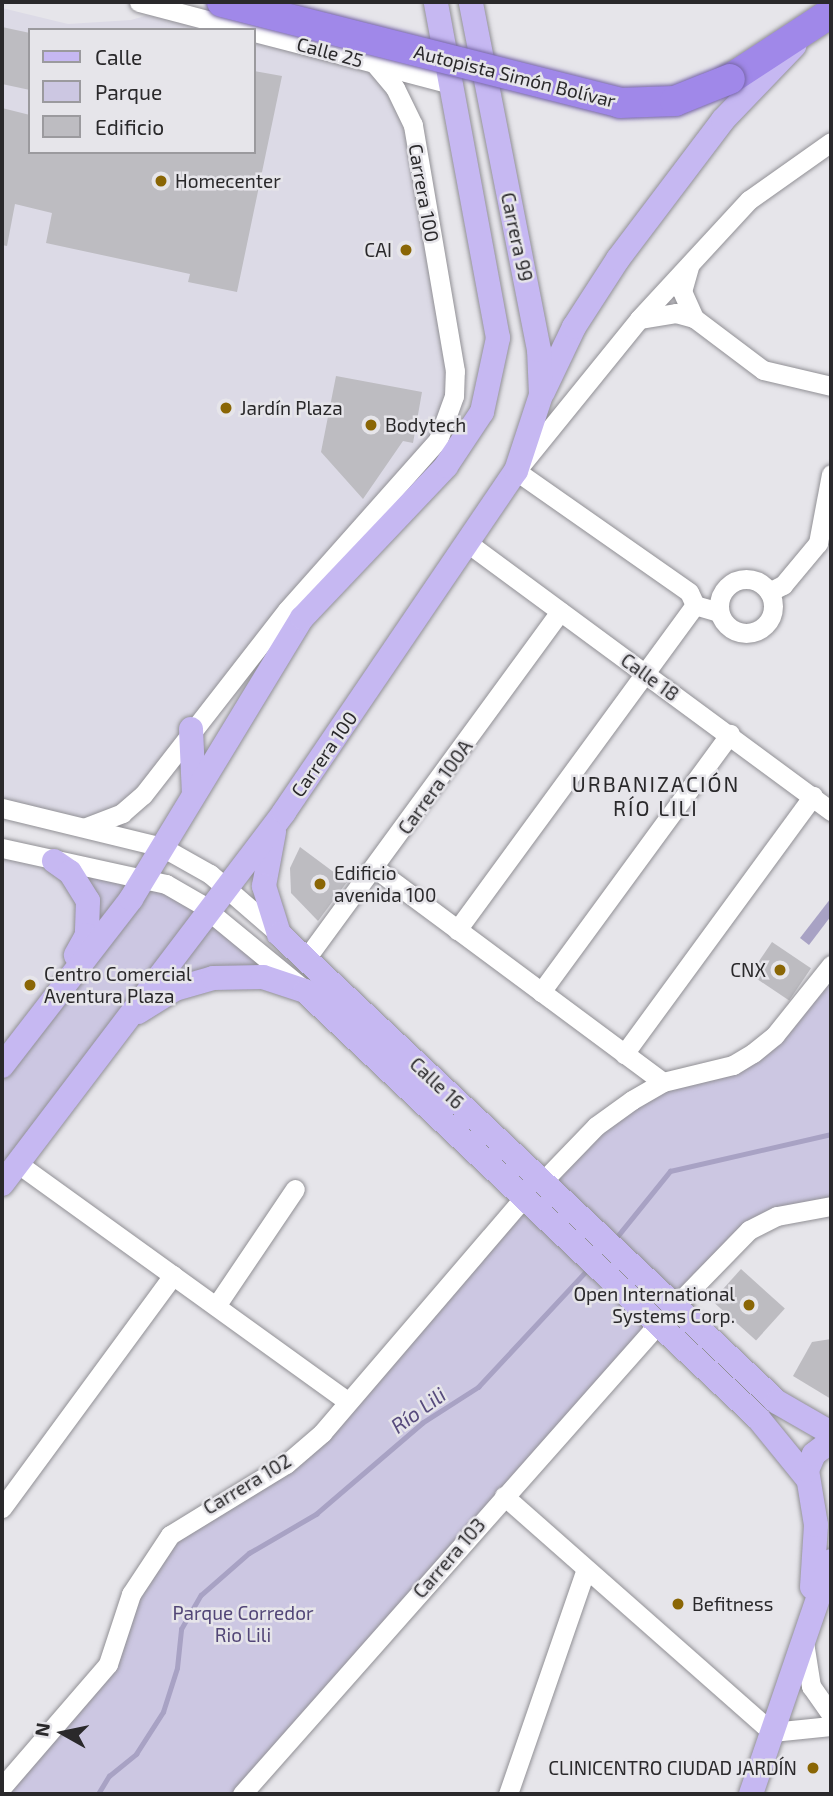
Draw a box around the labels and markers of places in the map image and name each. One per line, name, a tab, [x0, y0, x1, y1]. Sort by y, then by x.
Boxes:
place label: Homecenter	[175, 170, 281, 192]
marker: Homecenter	[153, 173, 169, 189]
place label: CAI	[364, 239, 392, 261]
marker: CAI	[398, 242, 414, 258]
place label: Jardín Plaza	[240, 397, 343, 419]
marker: Jardín Plaza	[218, 400, 234, 416]
place label: Bodytech	[385, 414, 466, 436]
marker: Bodytech	[363, 417, 379, 433]
place label: Edificio avenida 100	[334, 862, 436, 906]
marker: Edificio avenida 100	[312, 876, 328, 892]
place label: CNX	[730, 959, 766, 981]
marker: CNX	[772, 962, 788, 978]
place label: Centro Comercial Aventura Plaza	[44, 963, 192, 1007]
marker: Centro Comercial Aventura Plaza	[22, 977, 38, 993]
place label: Open International Systems Corp.	[573, 1283, 735, 1327]
marker: Open International Systems Corp.	[741, 1297, 757, 1313]
place label: Befitness	[692, 1593, 773, 1615]
marker: Befitness	[670, 1596, 686, 1612]
place label: CLINICENTRO CIUDAD JARDÍN	[548, 1757, 797, 1779]
marker: CLINICENTRO CIUDAD JARDÍN	[803, 1758, 823, 1778]

